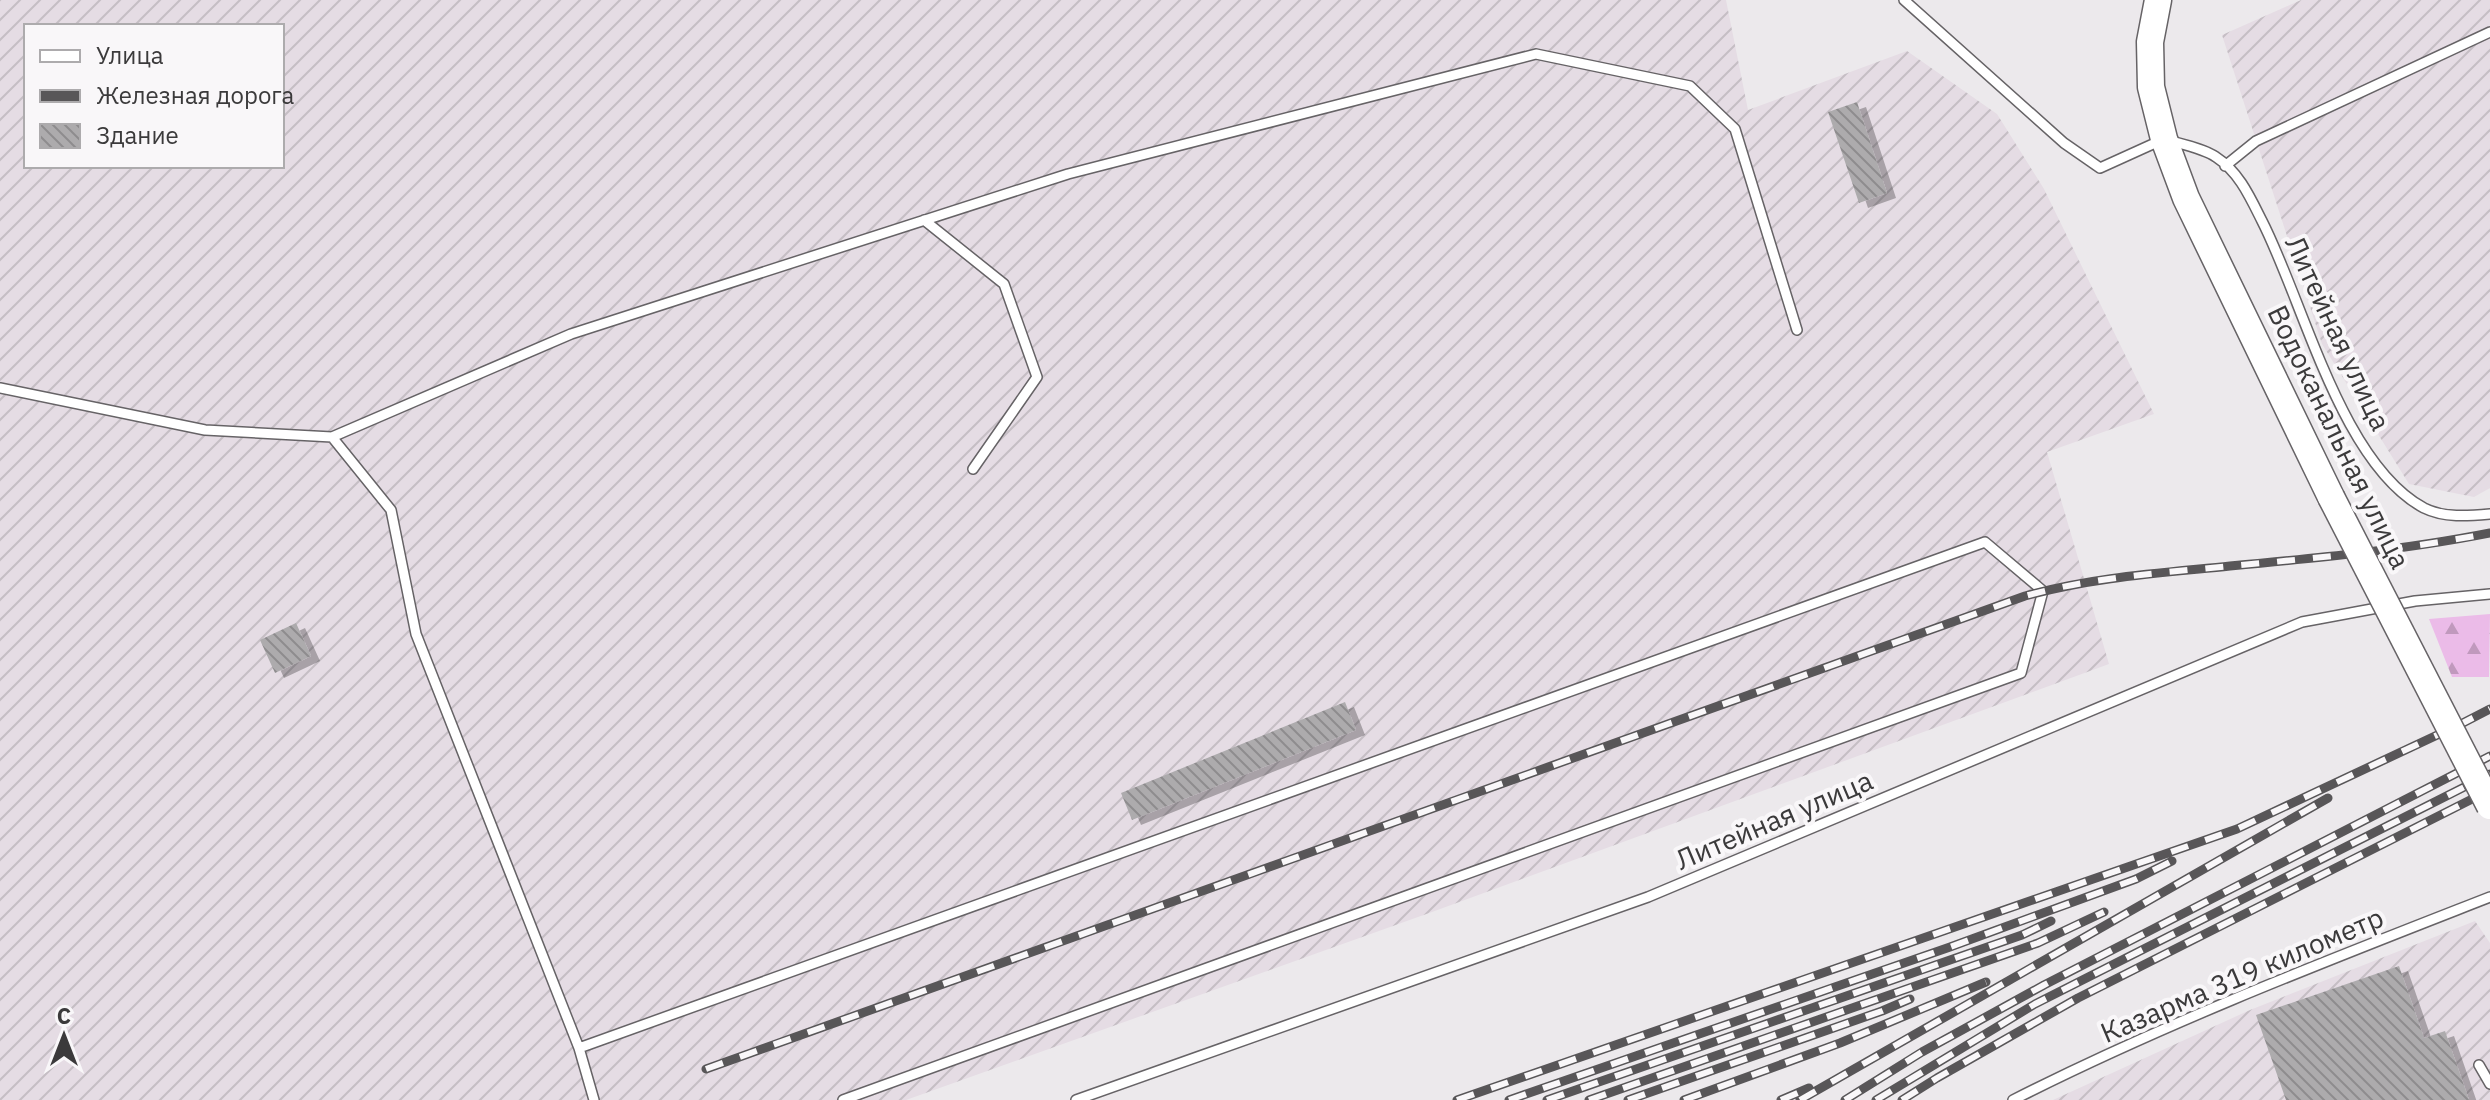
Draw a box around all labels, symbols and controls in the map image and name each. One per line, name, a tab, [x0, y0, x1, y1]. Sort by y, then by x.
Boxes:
legend	[24, 24, 284, 168]
text: Улица	[96, 39, 164, 71]
text: Железная дорога	[96, 79, 294, 111]
text: Здание	[96, 119, 179, 151]
street label: Литейная улица	[2277, 229, 2400, 436]
street label: Водоканальная улица	[2259, 299, 2419, 575]
street label: Литейная улица	[1670, 761, 1878, 878]
street label: Казарма 319 километр	[2095, 898, 2389, 1051]
north arrow	[24, 996, 104, 1076]
text: С	[57, 1001, 71, 1030]

